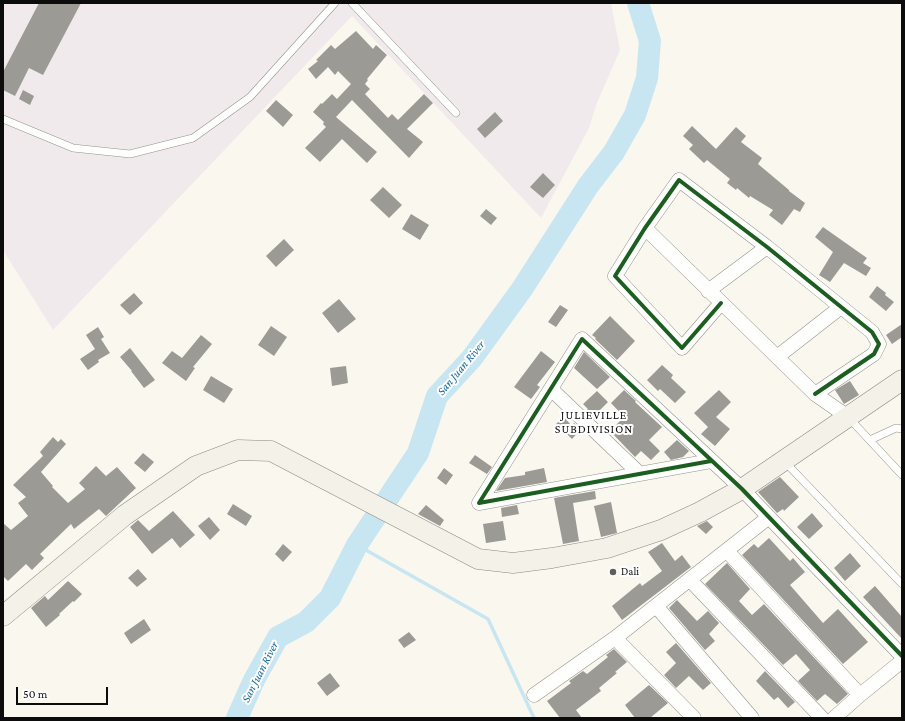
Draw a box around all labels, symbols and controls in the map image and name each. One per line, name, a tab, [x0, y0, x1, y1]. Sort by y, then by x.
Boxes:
water label: San Juan River	[434, 338, 488, 398]
district label: JULIEVILLE SUBDIVISION	[555, 408, 633, 436]
place label: Dali	[621, 565, 639, 579]
marker: Dali	[608, 567, 618, 577]
water label: San Juan River	[238, 639, 282, 705]
scale bar	[18, 679, 110, 705]
text: 50 m	[23, 687, 47, 701]

